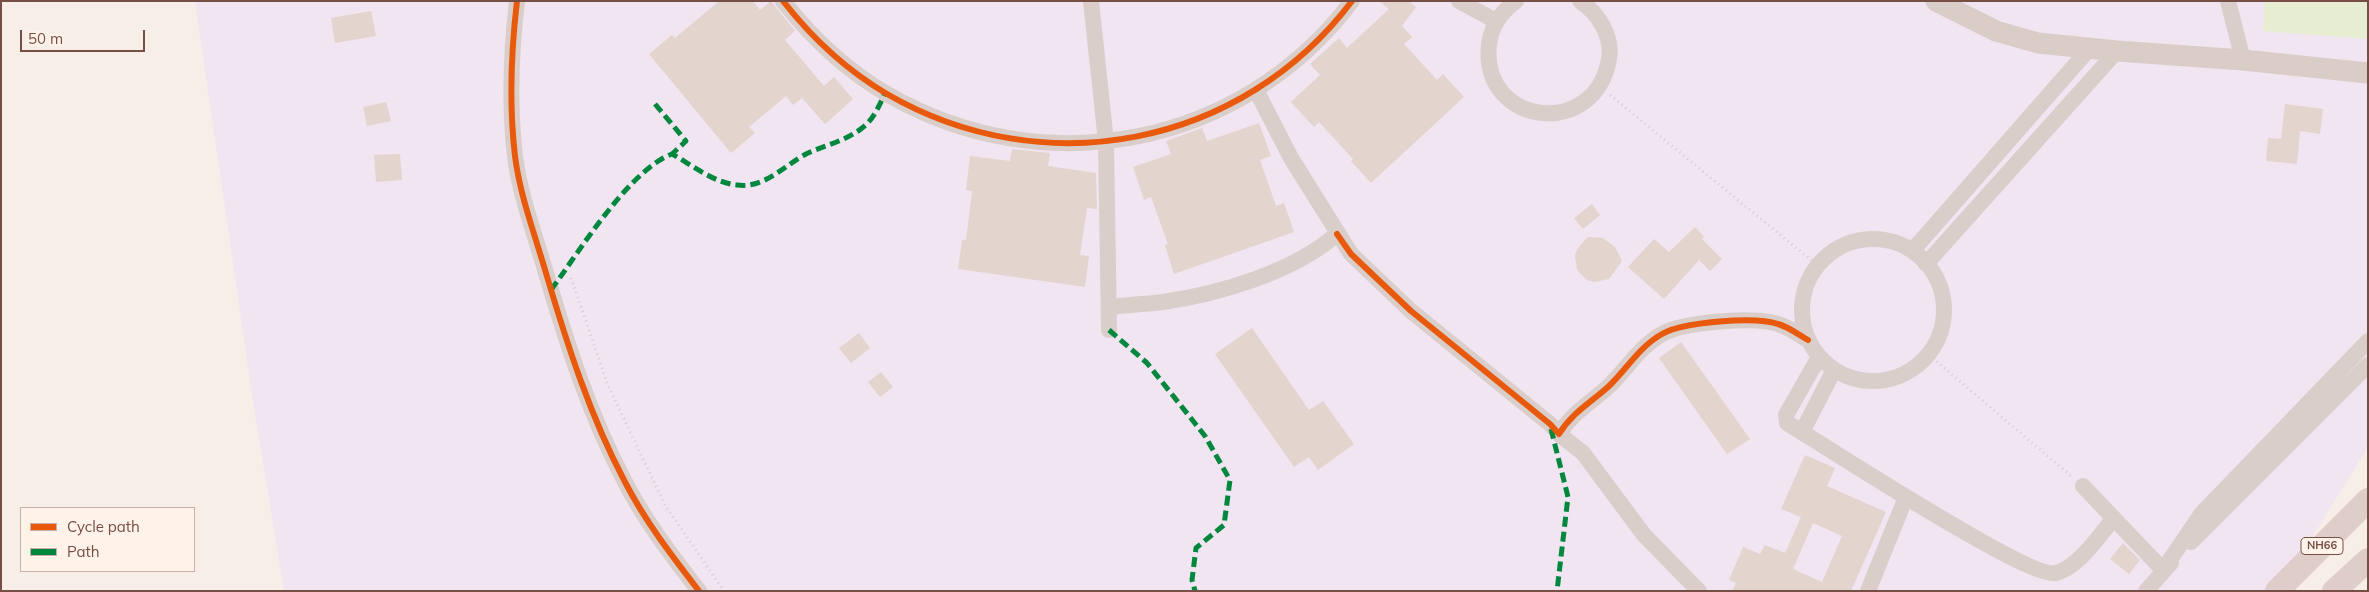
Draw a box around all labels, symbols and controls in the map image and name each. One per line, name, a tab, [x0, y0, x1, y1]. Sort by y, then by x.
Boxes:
scale bar	[22, 20, 148, 52]
text: 50 m	[28, 29, 63, 48]
legend	[20, 507, 195, 572]
text: Cycle path	[67, 517, 140, 536]
road number: NH66	[2301, 538, 2343, 554]
text: Path	[67, 542, 99, 561]

